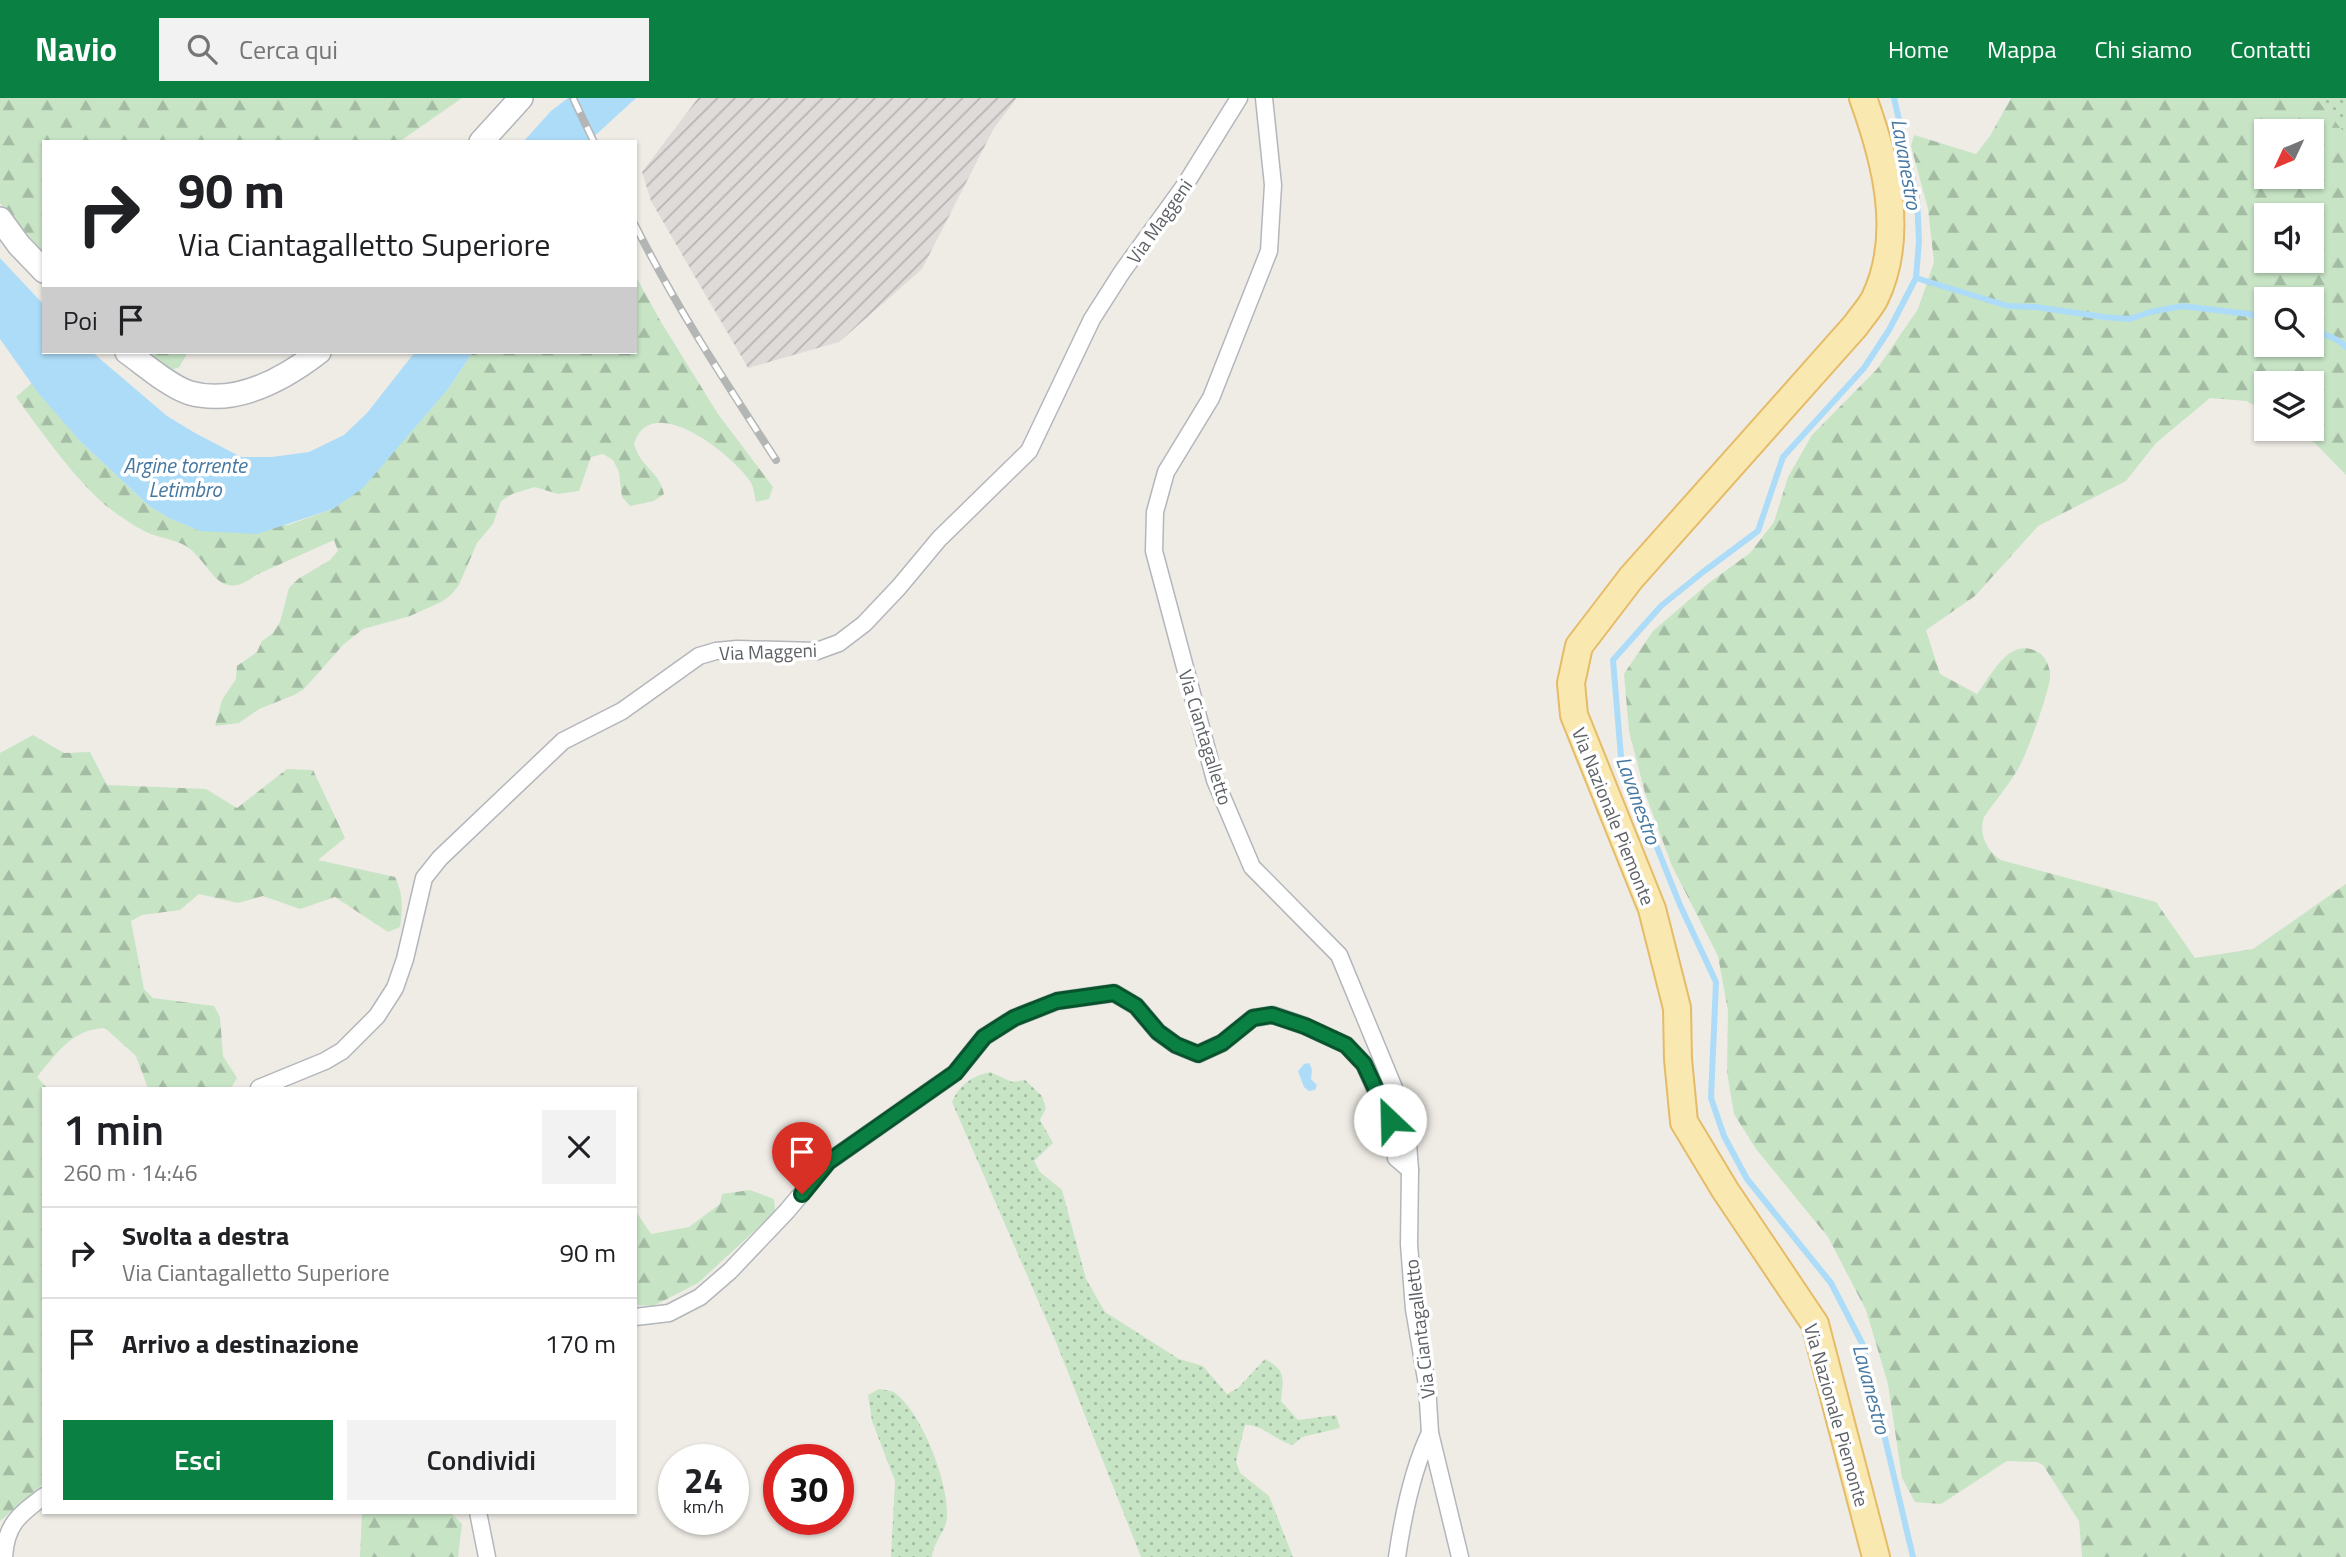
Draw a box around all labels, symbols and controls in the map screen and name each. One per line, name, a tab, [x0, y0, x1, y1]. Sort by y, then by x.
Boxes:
search box	[159, 18, 649, 81]
text: Navio	[35, 24, 117, 74]
icon: search	[183, 30, 221, 68]
text: Cerca qui	[239, 30, 338, 69]
text: Home	[1888, 31, 1949, 67]
text: Mappa	[1987, 31, 2056, 67]
text: Chi siamo	[2094, 31, 2192, 67]
text: Contatti	[2230, 31, 2311, 67]
water label: Lavanestro	[1883, 116, 1931, 213]
north arrow	[2254, 119, 2324, 189]
map controls	[2254, 119, 2324, 441]
text: 90 m	[178, 152, 285, 227]
icon: right	[63, 168, 154, 259]
street label: Via Maggeni	[1119, 173, 1199, 269]
button: sound	[2254, 203, 2324, 273]
text: Via Ciantagalletto Superiore	[178, 220, 550, 268]
button: search	[2254, 287, 2324, 357]
text: Poi	[63, 301, 98, 340]
icon: arrive	[112, 301, 150, 339]
button: layers	[2254, 371, 2324, 441]
water label: Argine torrente Letimbro	[123, 449, 248, 505]
street label: Via Maggeni	[719, 635, 817, 667]
street label: Via Ciantagalletto	[1172, 666, 1240, 808]
street label: Via Nazionale Piemonte	[1565, 723, 1663, 909]
water label: Lavanestro	[1608, 751, 1670, 849]
position arrow	[1353, 1083, 1427, 1157]
text: 1 min	[63, 1097, 164, 1161]
button: close	[542, 1110, 616, 1184]
pin	[772, 1122, 832, 1194]
icon: arrive	[783, 1133, 821, 1171]
text: 260 m · 14:46	[63, 1155, 198, 1190]
text: Svolta a destra	[122, 1216, 289, 1255]
text: 90 m	[559, 1233, 616, 1272]
icon: right	[63, 1234, 101, 1272]
text: Via Ciantagalletto Superiore	[122, 1255, 390, 1290]
street label: Via Ciantagalletto	[1396, 1258, 1442, 1400]
street label: Via Nazionale Piemonte	[1797, 1320, 1877, 1510]
text: Arrivo a destinazione	[122, 1324, 359, 1363]
text: 170 m	[545, 1324, 616, 1363]
icon: arrive	[63, 1325, 101, 1363]
water label: Lavanestro	[1845, 1341, 1899, 1438]
button: Esci	[63, 1420, 333, 1500]
button: Condividi	[347, 1420, 616, 1500]
speed limit sign: 30	[763, 1444, 854, 1535]
text: 24	[684, 1453, 723, 1507]
text: km/h	[683, 1493, 724, 1520]

